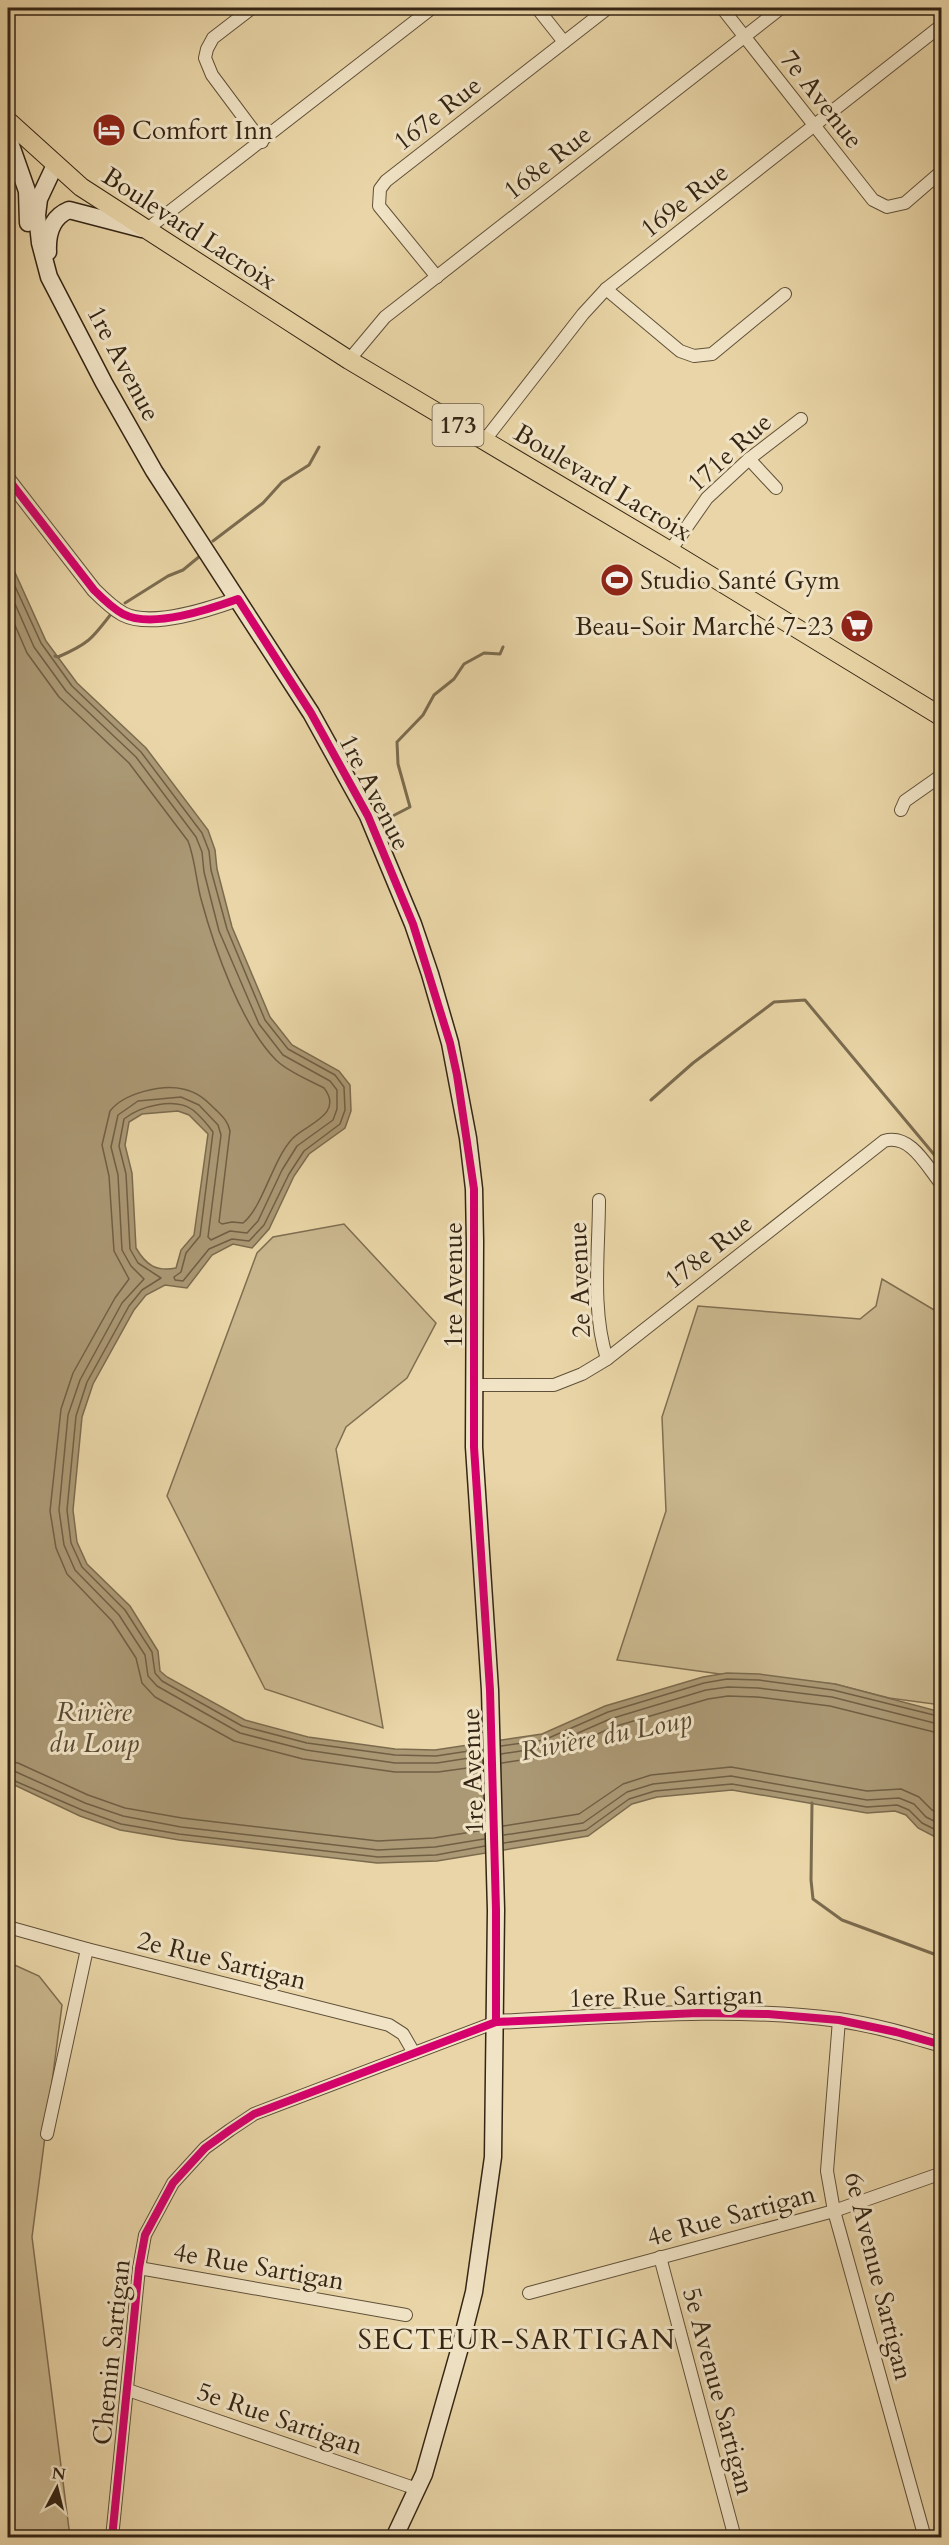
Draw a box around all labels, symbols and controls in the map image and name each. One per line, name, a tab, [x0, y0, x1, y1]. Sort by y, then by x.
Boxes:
street label: 7e Avenue	[772, 43, 871, 156]
street label: 167e Rue	[386, 68, 489, 159]
hotel icon: Comfort Inn	[91, 112, 127, 148]
place label: Comfort Inn	[132, 113, 273, 148]
street label: 168e Rue	[496, 117, 599, 208]
street label: 169e Rue	[633, 155, 736, 246]
street label: Boulevard Lacroix	[96, 159, 284, 298]
street label: 1re Avenue	[79, 299, 169, 427]
road number: 173	[432, 404, 484, 446]
street label: 171e Rue	[679, 405, 779, 500]
street label: Boulevard Lacroix	[507, 415, 698, 549]
sports icon: Studio Santé Gym	[599, 562, 635, 598]
place label: Studio Santé Gym	[640, 563, 840, 598]
supermarket icon: Beau-Soir Marché 7-23	[839, 608, 875, 644]
place label: Beau-Soir Marché 7-23	[575, 609, 834, 644]
street label: 1re Avenue	[330, 728, 419, 856]
street label: 178e Rue	[657, 1206, 760, 1297]
street label: 2e Avenue	[560, 1221, 599, 1339]
street label: 1re Avenue	[436, 1222, 471, 1348]
water label: Rivière du Loup	[49, 1694, 140, 1762]
water label: Rivière du Loup	[517, 1701, 695, 1770]
street label: 1re Avenue	[453, 1707, 492, 1835]
street label: 2e Rue Sartigan	[134, 1923, 310, 1998]
street label: 1ere Rue Sartigan	[569, 1977, 764, 2016]
street label: 6e Avenue Sartigan	[836, 2168, 921, 2384]
street label: 4e Rue Sartigan	[643, 2176, 819, 2255]
street label: 4e Rue Sartigan	[171, 2234, 347, 2299]
street label: Chemin Sartigan	[84, 2257, 139, 2447]
street label: 5e Avenue Sartigan	[674, 2284, 763, 2499]
district label: SECTEUR-SARTIGAN	[358, 2321, 676, 2359]
street label: 5e Rue Sartigan	[192, 2374, 368, 2463]
north arrow	[27, 2458, 87, 2518]
text: N	[50, 2462, 67, 2486]

